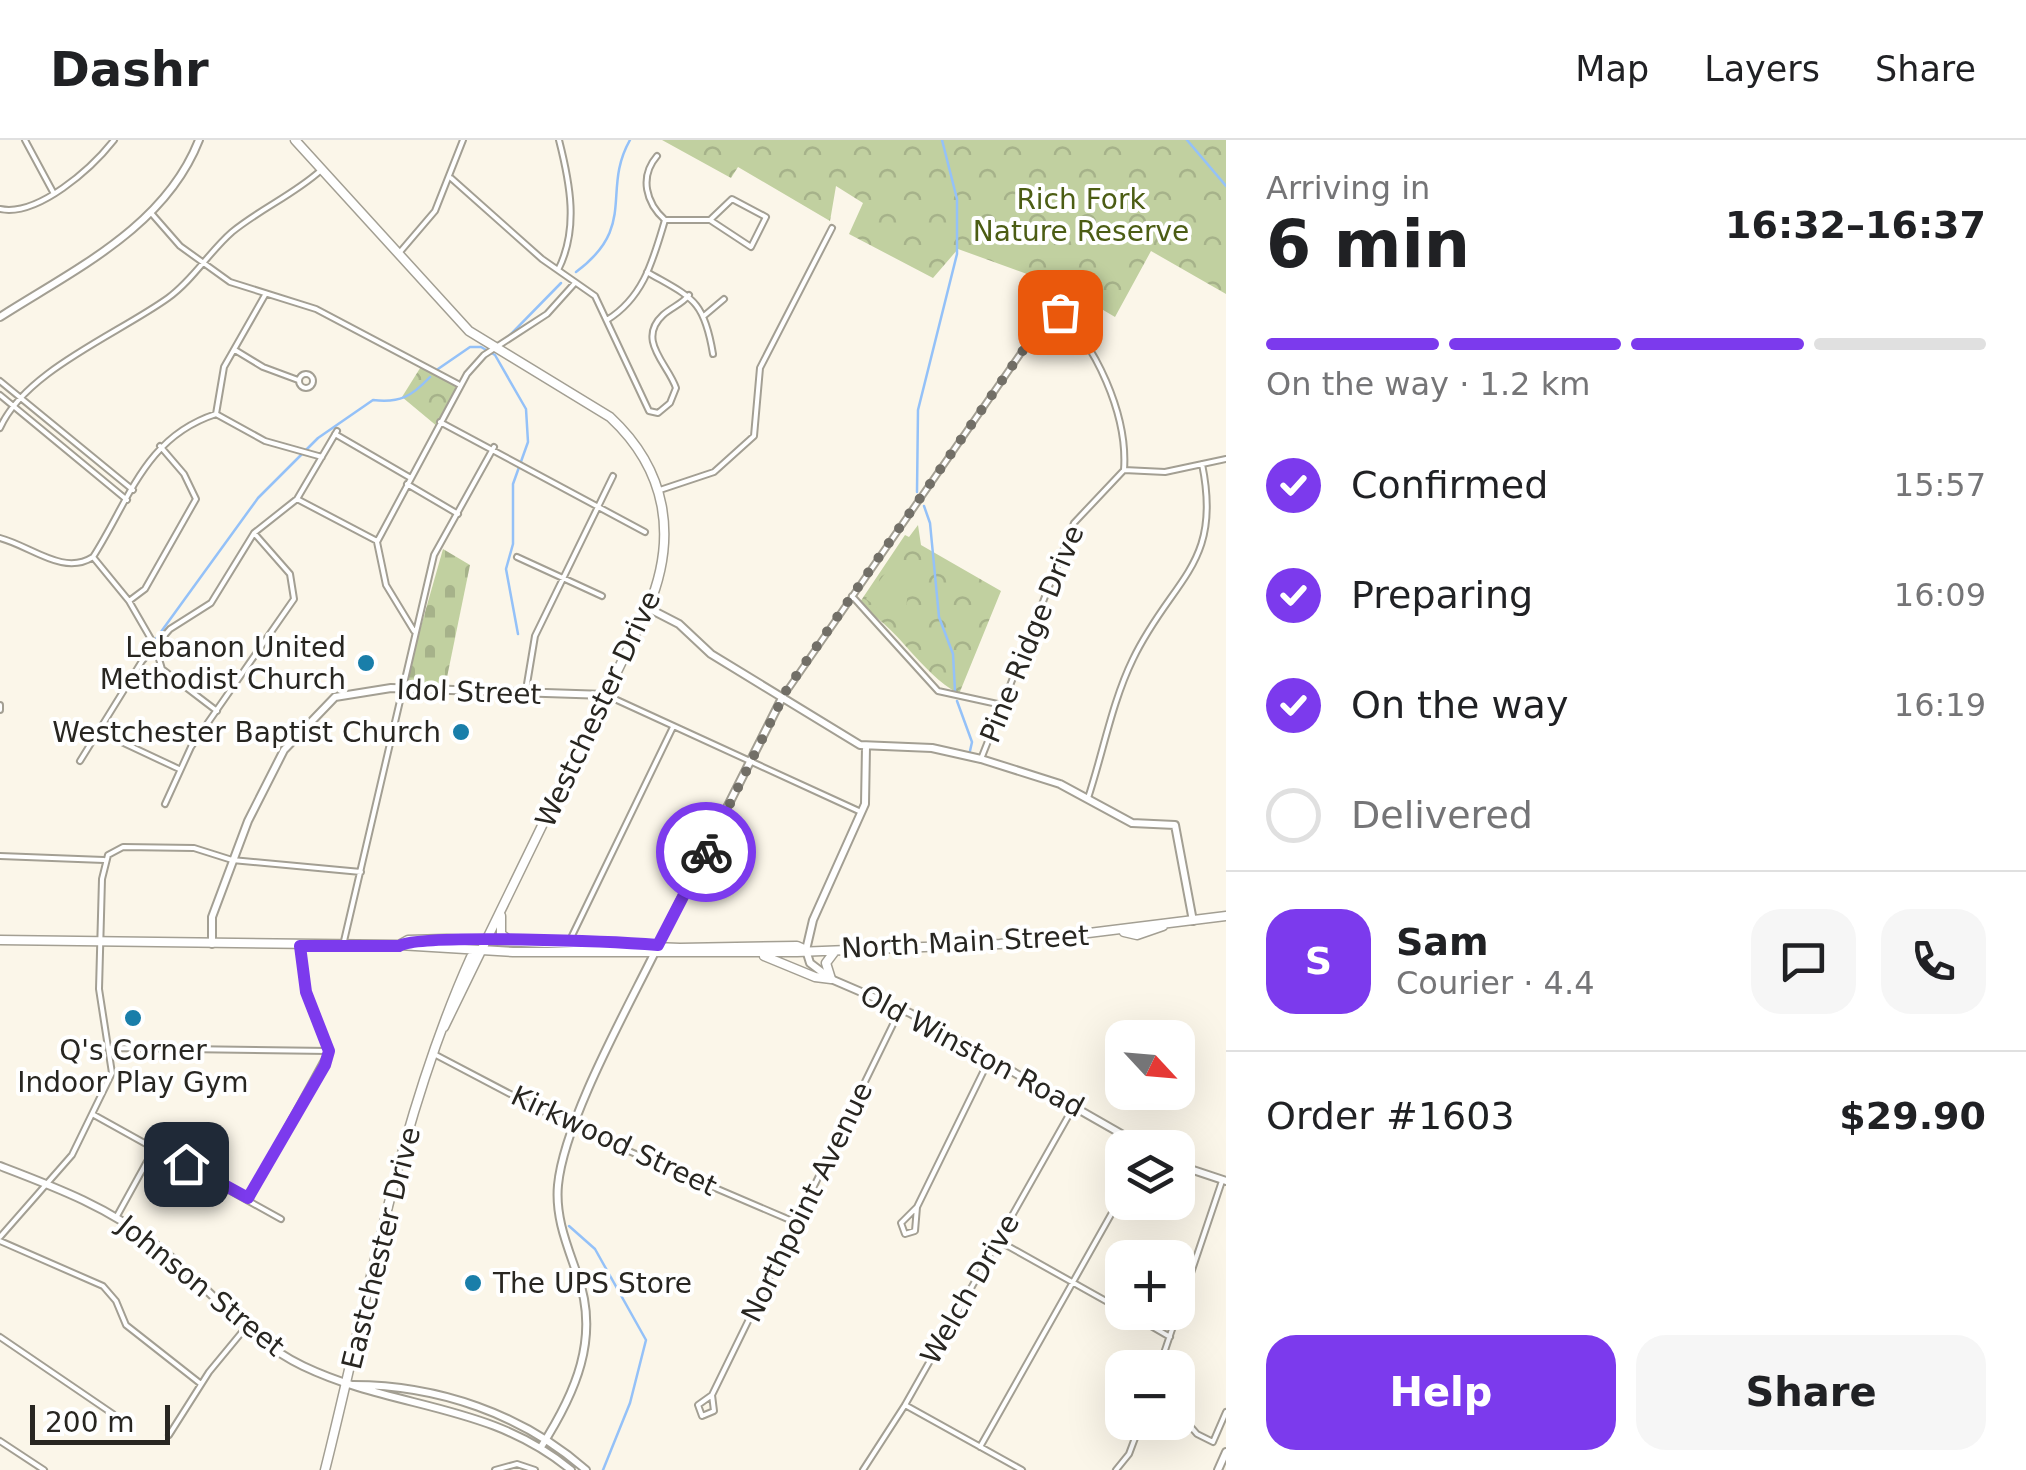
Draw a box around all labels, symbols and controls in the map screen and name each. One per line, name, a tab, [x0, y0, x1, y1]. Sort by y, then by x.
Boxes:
text: Dashr	[50, 41, 209, 97]
text: Map	[1575, 49, 1649, 89]
text: Layers	[1704, 49, 1820, 89]
text: Share	[1875, 49, 1976, 89]
text: Arriving in	[1266, 169, 1430, 207]
park label: Rich Fork Nature Reserve	[973, 183, 1189, 248]
text: 16:32–16:37	[1725, 203, 1986, 247]
text: 6 min	[1266, 207, 1470, 282]
pin	[1018, 270, 1103, 355]
icon: bag	[1033, 285, 1088, 340]
text: On the way · 1.2 km	[1266, 365, 1590, 403]
icon: check	[1266, 458, 1321, 513]
text: Confirmed	[1351, 463, 1548, 507]
text: 15:57	[1894, 466, 1986, 504]
street label: Pine Ridge Drive	[973, 521, 1091, 747]
icon: check	[1266, 568, 1321, 623]
text: Preparing	[1351, 573, 1533, 617]
text: 16:09	[1894, 576, 1986, 614]
street label: Westchester Drive	[529, 586, 667, 832]
place label: Lebanon United Methodist Church	[100, 631, 346, 696]
marker: Lebanon United Methodist Church	[355, 652, 377, 674]
street label: Idol Street	[396, 673, 542, 711]
icon: check	[1266, 678, 1321, 733]
text: On the way	[1351, 683, 1568, 727]
text: 16:19	[1894, 686, 1986, 724]
place label: Westchester Baptist Church	[52, 716, 441, 749]
marker: Westchester Baptist Church	[450, 721, 472, 743]
text: Delivered	[1351, 793, 1533, 837]
courier	[656, 802, 756, 902]
icon: bike	[679, 825, 734, 880]
button: chat	[1751, 909, 1856, 1014]
button: phone	[1881, 909, 1986, 1014]
street label: North Main Street	[840, 919, 1090, 965]
text: Sam	[1396, 920, 1489, 964]
text: S	[1305, 939, 1332, 983]
text: Courier · 4.4	[1396, 964, 1595, 1002]
street label: Old Winston Road	[854, 978, 1090, 1124]
marker: Q's Corner Indoor Play Gym	[122, 1007, 144, 1029]
north arrow	[1105, 1020, 1195, 1110]
map controls	[1105, 1020, 1195, 1440]
place label: Q's Corner Indoor Play Gym	[17, 1034, 249, 1099]
street label: Northpoint Avenue	[735, 1077, 879, 1327]
street label: Kirkwood Street	[506, 1079, 722, 1203]
text: Order #1603	[1266, 1094, 1515, 1138]
text: $29.90	[1839, 1094, 1986, 1138]
pin	[144, 1122, 229, 1207]
street label: Eastchester Drive	[335, 1123, 427, 1373]
button: layers	[1105, 1130, 1195, 1220]
icon: home	[159, 1137, 214, 1192]
street label: Johnson Street	[110, 1208, 291, 1363]
street label: Welch Drive	[914, 1208, 1026, 1370]
button: +	[1105, 1240, 1195, 1330]
place label: The UPS Store	[492, 1267, 692, 1300]
marker: The UPS Store	[462, 1272, 484, 1294]
button: Help	[1266, 1335, 1616, 1450]
button: Share	[1636, 1335, 1986, 1450]
button: −	[1105, 1350, 1195, 1440]
scale bar	[30, 1400, 170, 1444]
text: 200 m	[45, 1406, 135, 1439]

